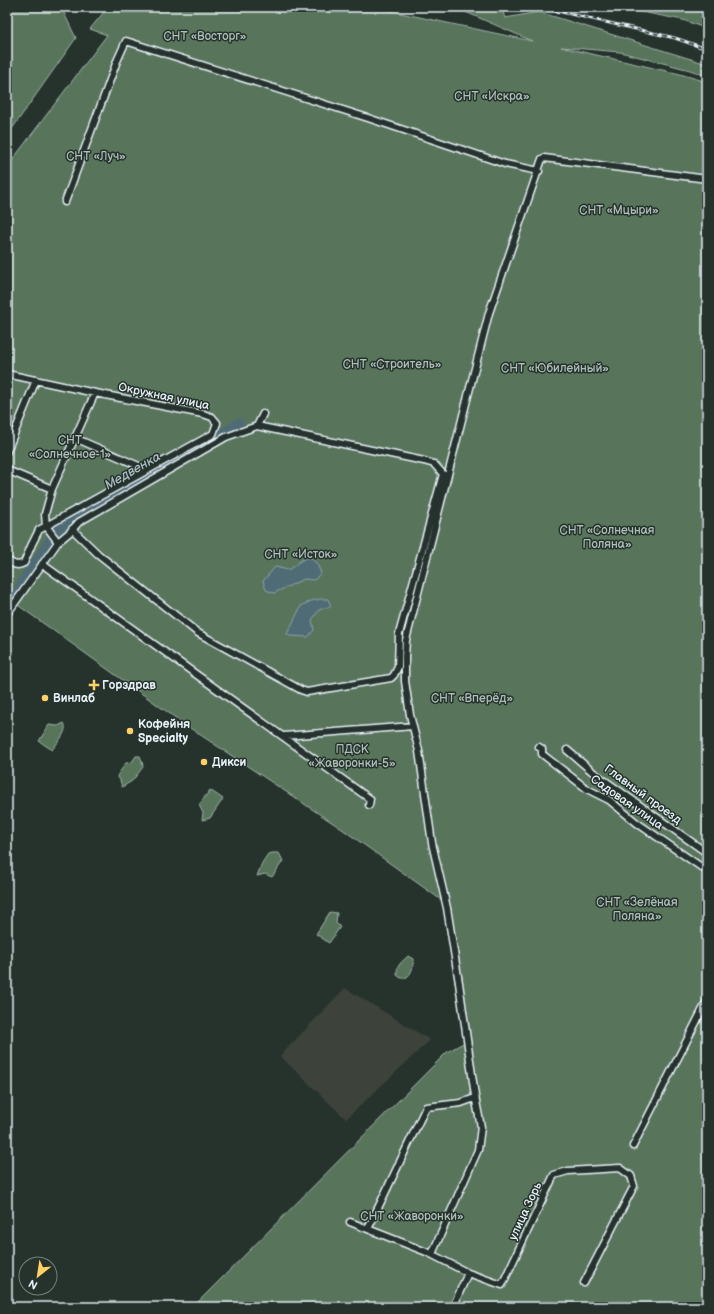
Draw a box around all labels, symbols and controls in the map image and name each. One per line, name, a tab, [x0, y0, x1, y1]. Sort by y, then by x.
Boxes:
park label: СНТ «Восторг»	[163, 29, 247, 44]
park label: СНТ «Искра»	[454, 89, 530, 104]
park label: СНТ «Луч»	[66, 149, 126, 164]
park label: СНТ «Мцыри»	[579, 203, 659, 218]
park label: СНТ «Строитель»	[343, 357, 442, 372]
park label: СНТ «Юбилейный»	[501, 361, 609, 376]
street label: Окружная улица	[117, 380, 211, 413]
park label: СНТ «Солнечное-1»	[29, 433, 112, 462]
water label: Медвенка	[102, 448, 164, 493]
park label: СНТ «Солнечная Поляна»	[560, 523, 655, 552]
park label: СНТ «Исток»	[264, 547, 338, 562]
place label: Горздрав	[102, 678, 156, 693]
marker: Горздрав	[89, 680, 99, 690]
place label: Винлаб	[53, 691, 95, 706]
park label: СНТ «Вперёд»	[431, 691, 513, 706]
marker: Винлаб	[40, 693, 50, 703]
place label: Кофейня Specialty	[138, 717, 190, 746]
marker: Кофейня Specialty	[125, 726, 135, 736]
park label: ПДСК «Жаворонки-5»	[308, 742, 396, 771]
place label: Дикси	[212, 755, 247, 770]
marker: Дикси	[199, 757, 209, 767]
street label: Главный проезд	[601, 761, 685, 828]
street label: Садовая улица	[587, 772, 666, 833]
park label: СНТ «Зелёная Поляна»	[596, 895, 678, 924]
street label: улица Зорь	[505, 1180, 545, 1243]
park label: СНТ «Жаворонки»	[360, 1209, 464, 1224]
north arrow	[18, 1256, 58, 1296]
text: N	[26, 1277, 40, 1292]

